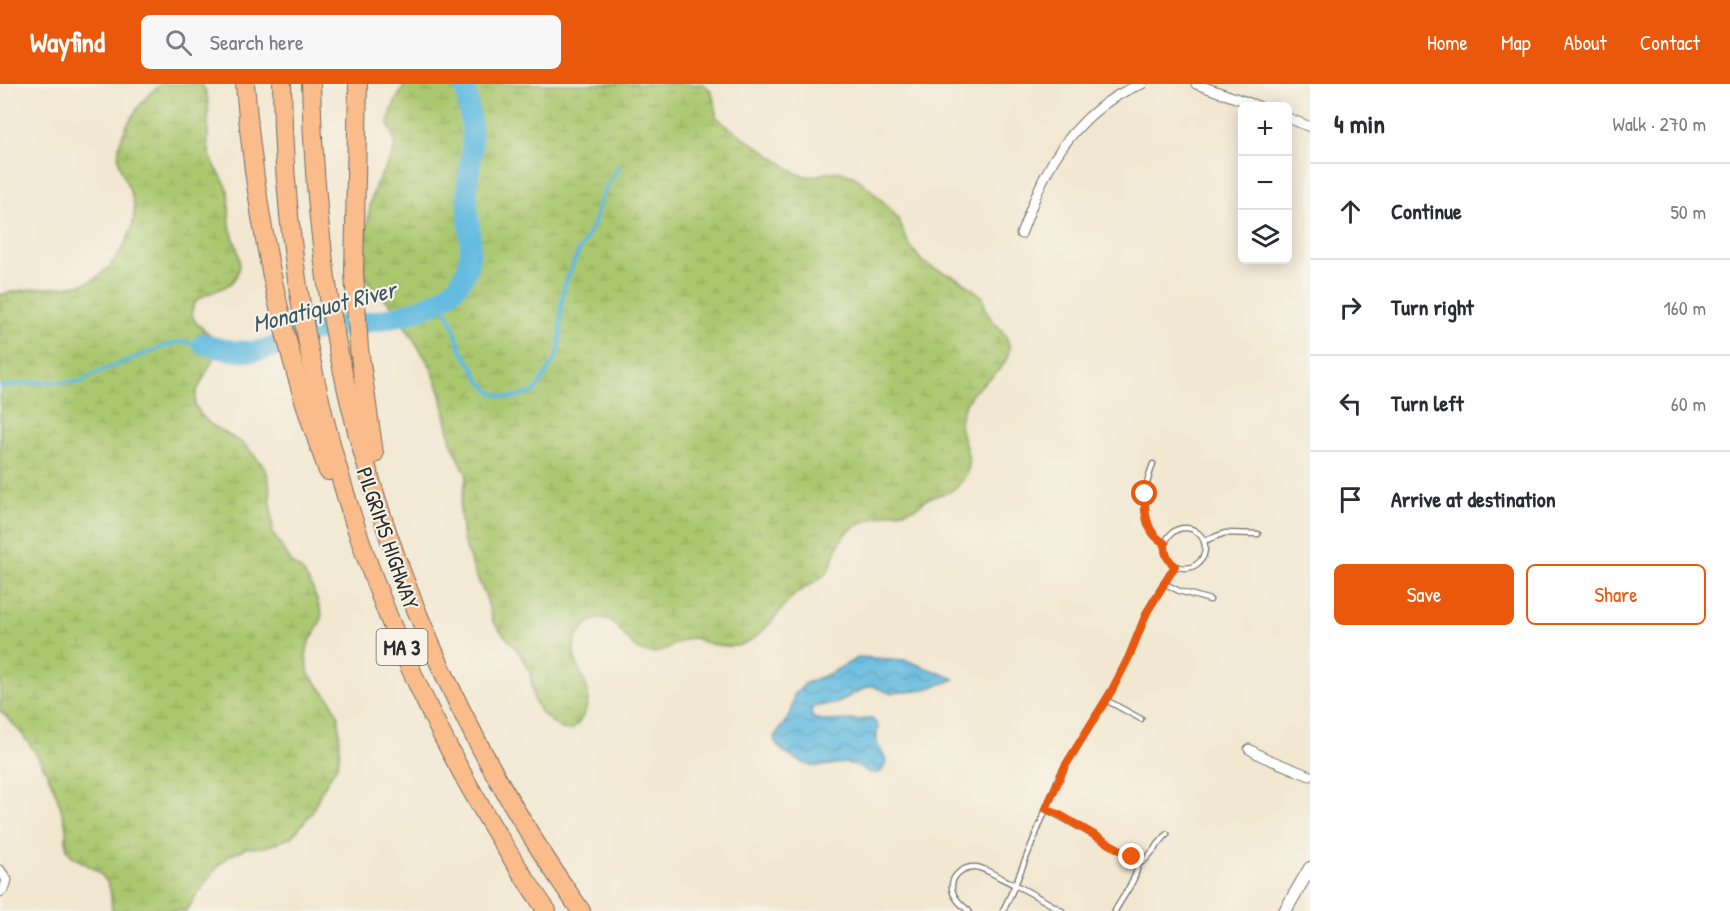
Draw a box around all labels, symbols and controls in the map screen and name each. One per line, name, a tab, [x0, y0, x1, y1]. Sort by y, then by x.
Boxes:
search box	[141, 15, 561, 69]
text: Wayfind	[30, 23, 105, 61]
icon: search	[162, 26, 195, 59]
text: Search here	[210, 27, 304, 57]
text: Home	[1427, 28, 1468, 57]
text: Map	[1501, 28, 1531, 57]
text: About	[1564, 28, 1607, 57]
text: Contact	[1640, 28, 1700, 57]
map controls	[1238, 102, 1292, 264]
button: +	[1238, 102, 1292, 156]
text: 4 min	[1334, 106, 1385, 141]
text: Walk · 270 m	[1613, 110, 1706, 137]
button: −	[1238, 156, 1292, 210]
icon: ahead	[1334, 195, 1367, 228]
text: Continue	[1391, 196, 1462, 226]
text: 50 m	[1670, 198, 1706, 225]
button: layers	[1238, 210, 1292, 264]
water label: Monatiquot River	[249, 272, 402, 340]
icon: right	[1334, 291, 1367, 324]
text: Turn right	[1391, 292, 1474, 322]
text: 160 m	[1664, 294, 1706, 321]
icon: left	[1334, 387, 1367, 420]
text: Turn left	[1391, 388, 1464, 418]
text: 60 m	[1671, 390, 1706, 417]
street label: PILGRIMS HIGHWAY	[350, 463, 426, 613]
route start	[1131, 480, 1157, 506]
icon: arrive	[1334, 483, 1367, 516]
text: Arrive at destination	[1391, 484, 1556, 514]
button: Save	[1334, 564, 1514, 625]
button: Share	[1526, 564, 1706, 625]
road number: MA 3	[376, 629, 428, 665]
route end	[1118, 843, 1144, 869]

